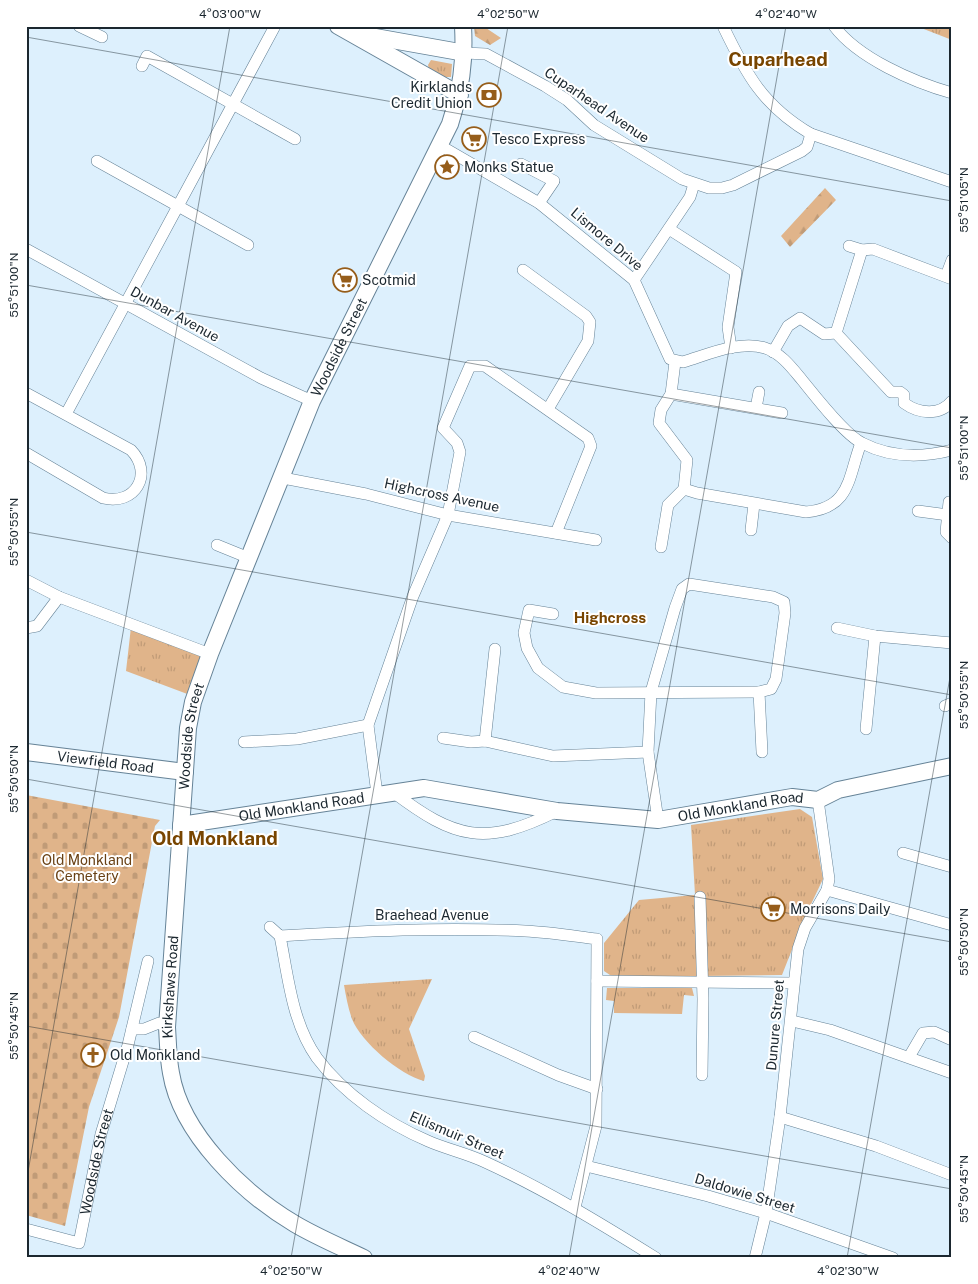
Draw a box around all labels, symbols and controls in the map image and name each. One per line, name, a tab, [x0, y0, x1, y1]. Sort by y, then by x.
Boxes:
text: 4°03'00"W	[199, 7, 262, 21]
text: 4°02'50"W	[477, 7, 540, 21]
text: 4°02'40"W	[755, 7, 818, 21]
district label: Cuparhead	[728, 48, 828, 70]
street label: Cuparhead Avenue	[542, 64, 652, 146]
place label: Kirklands Credit Union	[391, 79, 472, 111]
bank icon: Kirklands Credit Union	[476, 82, 502, 108]
supermarket icon: Tesco Express	[461, 126, 487, 152]
place label: Tesco Express	[492, 131, 585, 147]
place icon: Monks Statue	[434, 154, 460, 180]
place label: Monks Statue	[464, 159, 554, 175]
text: 55°51'05"N	[957, 167, 971, 233]
street label: Lismore Drive	[568, 204, 646, 274]
text: 55°51'00"N	[7, 252, 21, 318]
supermarket icon: Scotmid	[332, 267, 358, 293]
place label: Scotmid	[362, 272, 416, 288]
street label: Dunbar Avenue	[128, 283, 222, 345]
street label: Woodside Street	[308, 295, 370, 399]
text: 55°51'00"N	[957, 415, 971, 481]
street label: Highcross Avenue	[383, 475, 501, 515]
text: 55°50'55"N	[7, 498, 21, 566]
district label: Highcross	[574, 609, 646, 626]
text: 55°50'55"N	[957, 661, 971, 729]
street label: Woodside Street	[176, 681, 207, 790]
text: 55°50'50"N	[7, 745, 21, 813]
street label: Viewfield Road	[56, 748, 155, 776]
street label: Old Monkland Road	[238, 789, 366, 824]
street label: Old Monkland Road	[677, 789, 804, 824]
district label: Old Monkland	[152, 827, 278, 849]
park label: Old Monkland Cemetery	[42, 852, 132, 884]
supermarket icon: Morrisons Daily	[760, 896, 786, 922]
place label: Morrisons Daily	[790, 901, 891, 917]
street label: Braehead Avenue	[375, 907, 489, 923]
text: 55°50'50"N	[957, 908, 971, 976]
street label: Kirkshaws Road	[159, 935, 181, 1039]
street label: Dunure Street	[763, 979, 787, 1071]
text: 55°50'45"N	[7, 992, 21, 1060]
church icon: Old Monkland	[80, 1042, 106, 1068]
place label: Old Monkland	[110, 1047, 200, 1063]
street label: Woodside Street	[77, 1107, 116, 1216]
street label: Ellismuir Street	[407, 1108, 507, 1162]
text: 55°50'45"N	[957, 1155, 971, 1223]
street label: Daldowie Street	[693, 1170, 797, 1216]
text: 4°02'50"W	[260, 1264, 323, 1278]
text: 4°02'40"W	[538, 1264, 601, 1278]
text: 4°02'30"W	[817, 1264, 880, 1278]

